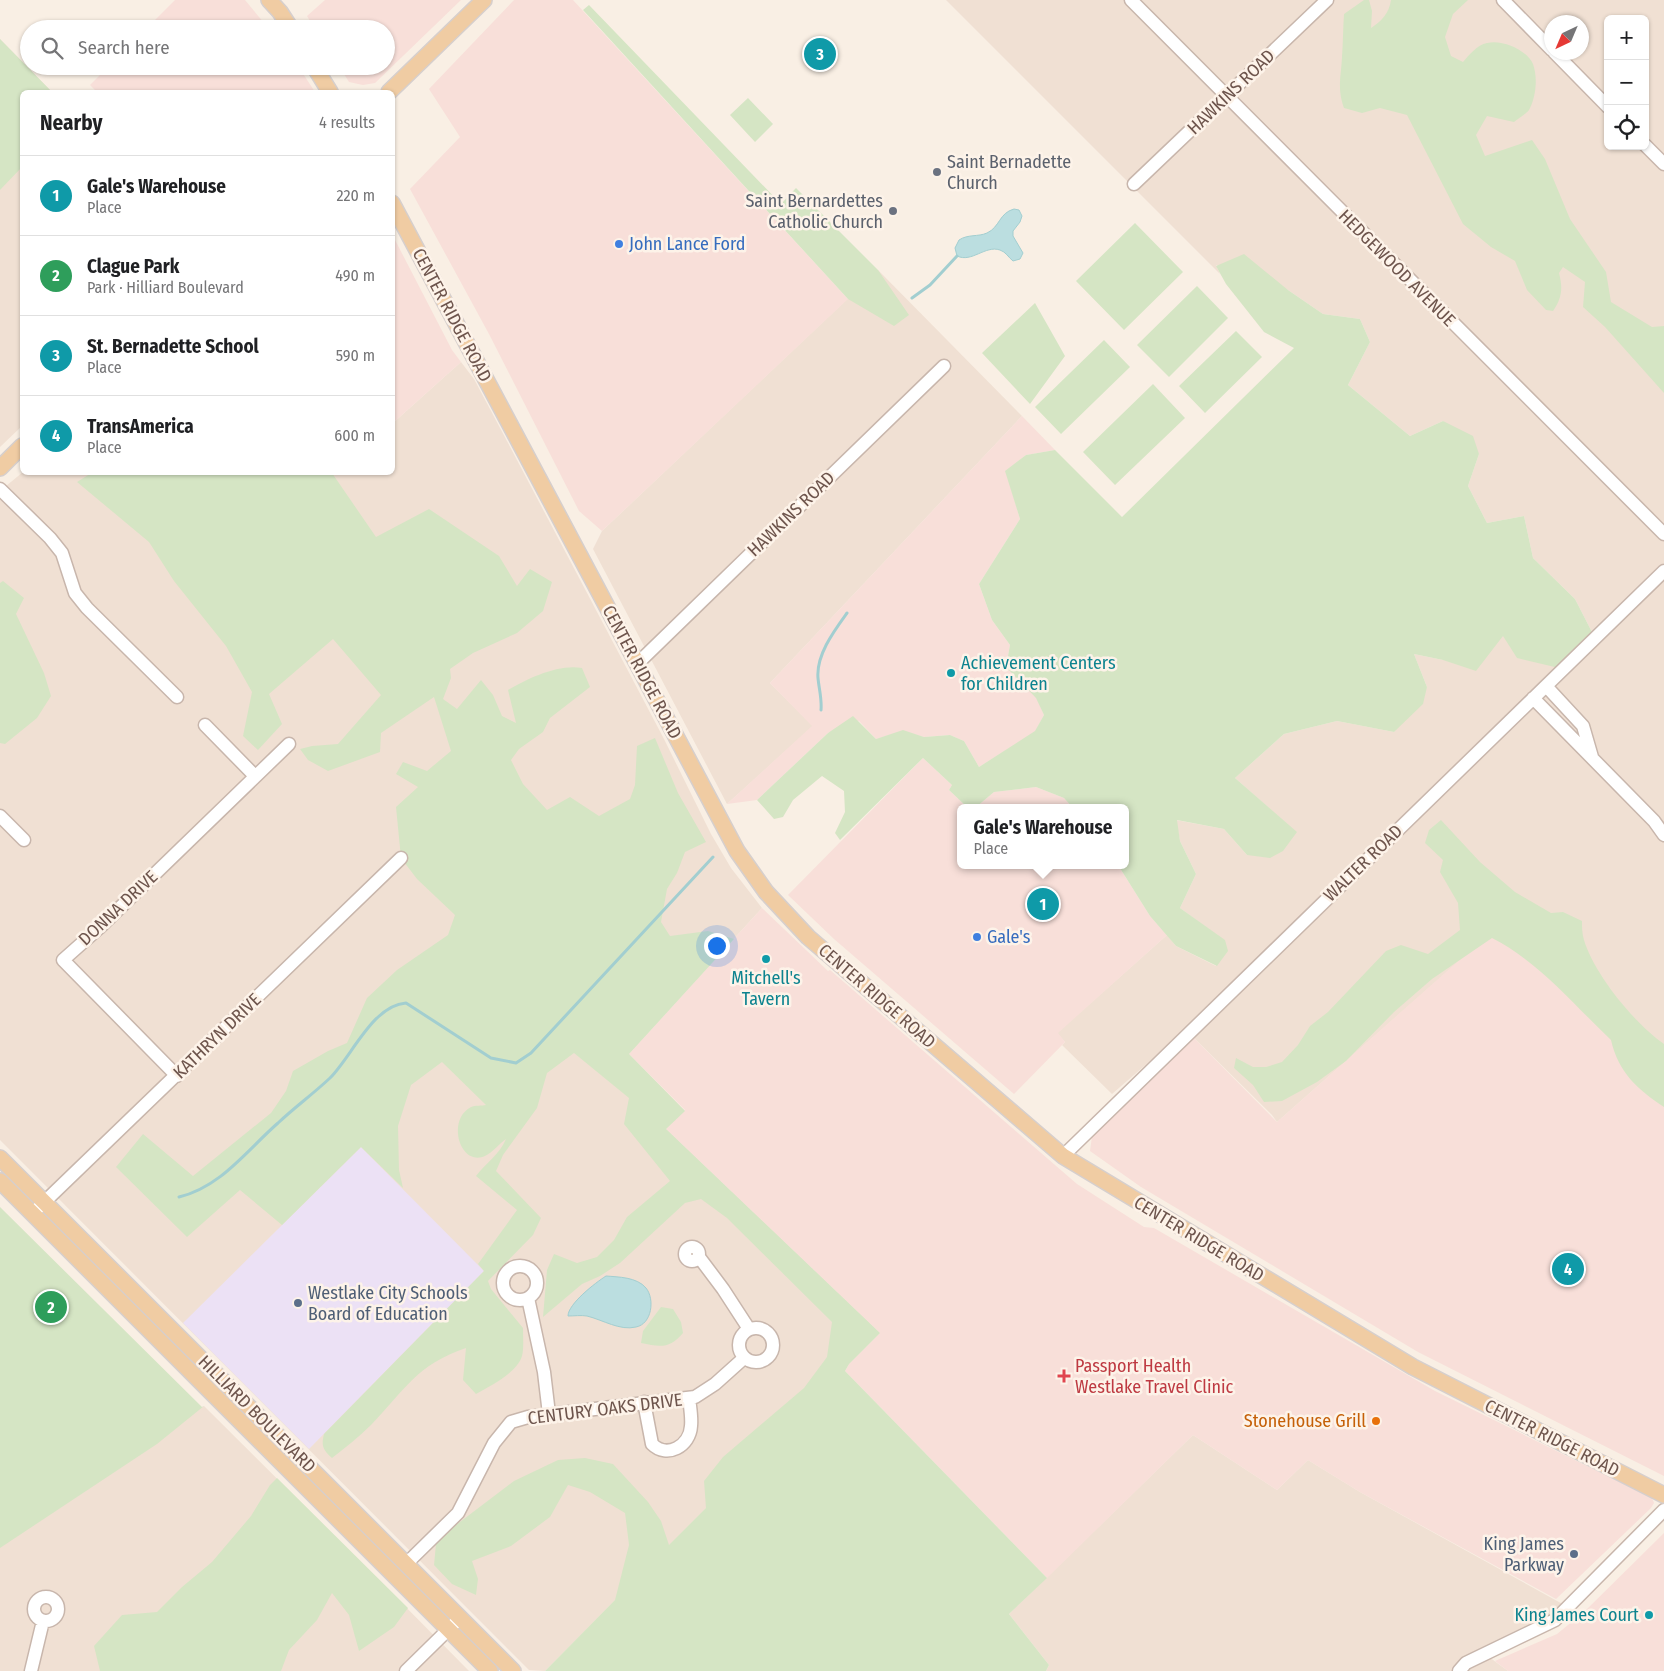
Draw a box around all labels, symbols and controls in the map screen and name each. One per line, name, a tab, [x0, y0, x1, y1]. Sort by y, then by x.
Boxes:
north arrow	[1544, 15, 1589, 60]
map controls	[1604, 15, 1649, 150]
button: +	[1604, 15, 1649, 60]
search box	[20, 20, 395, 75]
icon: search	[38, 34, 66, 62]
pin: 3	[804, 35, 836, 73]
text: Search here	[78, 36, 170, 59]
street label: HAWKINS ROAD	[1183, 45, 1279, 139]
button: −	[1604, 60, 1649, 105]
button: locate	[1604, 105, 1649, 150]
text: Nearby	[40, 110, 102, 136]
text: 4 results	[319, 113, 375, 132]
place label: Saint Bernadette Church	[947, 151, 1071, 194]
marker: Saint Bernadette Church	[931, 166, 943, 178]
text: Gale's Warehouse	[87, 175, 226, 198]
text: 1	[53, 186, 59, 205]
text: 220 m	[336, 186, 375, 205]
place label: Saint Bernardettes Catholic Church	[745, 190, 883, 233]
text: Place	[87, 198, 122, 217]
marker: Saint Bernardettes Catholic Church	[887, 205, 899, 217]
street label: HEDGEWOOD AVENUE	[1334, 205, 1460, 331]
place label: John Lance Ford	[629, 233, 745, 255]
marker: John Lance Ford	[613, 238, 625, 250]
street label: CENTER RIDGE ROAD	[408, 244, 496, 386]
text: Clague Park	[87, 255, 179, 278]
text: 2	[52, 266, 60, 285]
text: 490 m	[335, 266, 375, 285]
text: Park · Hilliard Boulevard	[87, 278, 244, 297]
text: St. Bernadette School	[87, 335, 259, 358]
text: 3	[52, 346, 60, 365]
text: 590 m	[336, 346, 375, 365]
text: Place	[87, 358, 122, 377]
text: TransAmerica	[87, 415, 194, 438]
text: 4	[52, 426, 60, 445]
text: 600 m	[334, 426, 375, 445]
text: Place	[87, 438, 122, 457]
street label: HAWKINS ROAD	[743, 467, 839, 561]
street label: CENTER RIDGE ROAD	[598, 601, 686, 743]
place label: Achievement Centers for Children	[961, 652, 1116, 695]
marker: Achievement Centers for Children	[945, 667, 957, 679]
popup	[957, 804, 1129, 869]
text: Gale's Warehouse	[974, 816, 1112, 839]
street label: WALTER ROAD	[1319, 820, 1407, 906]
text: Place	[974, 839, 1008, 858]
street label: DONNA DRIVE	[74, 866, 162, 950]
pin: 1	[1027, 885, 1059, 923]
place label: Gale's	[987, 926, 1031, 948]
marker: Gale's	[971, 931, 983, 943]
your location	[704, 933, 730, 959]
street label: CENTER RIDGE ROAD	[814, 939, 940, 1053]
marker: Mitchell's Tavern	[760, 953, 772, 965]
place label: Mitchell's Tavern	[731, 967, 801, 1010]
street label: KATHRYN DRIVE	[169, 989, 265, 1083]
street label: CENTER RIDGE ROAD	[1130, 1191, 1268, 1287]
pin: 4	[1552, 1250, 1584, 1288]
place label: Westlake City Schools Board of Education	[308, 1282, 468, 1325]
pin: 2	[35, 1288, 67, 1326]
marker: Westlake City Schools Board of Education	[292, 1297, 304, 1309]
street label: HILLIARD BOULEVARD	[194, 1351, 320, 1477]
place label: Passport Health Westlake Travel Clinic	[1075, 1355, 1234, 1398]
marker: Passport Health Westlake Travel Clinic	[1057, 1369, 1071, 1383]
street label: CENTURY OAKS DRIVE	[526, 1389, 684, 1429]
street label: CENTER RIDGE ROAD	[1481, 1395, 1623, 1481]
place label: Stonehouse Grill	[1244, 1410, 1366, 1432]
marker: Stonehouse Grill	[1370, 1415, 1382, 1427]
place label: King James Parkway	[1484, 1533, 1564, 1576]
marker: King James Parkway	[1568, 1548, 1580, 1560]
place label: King James Court	[1515, 1604, 1639, 1626]
marker: King James Court	[1643, 1609, 1655, 1621]

